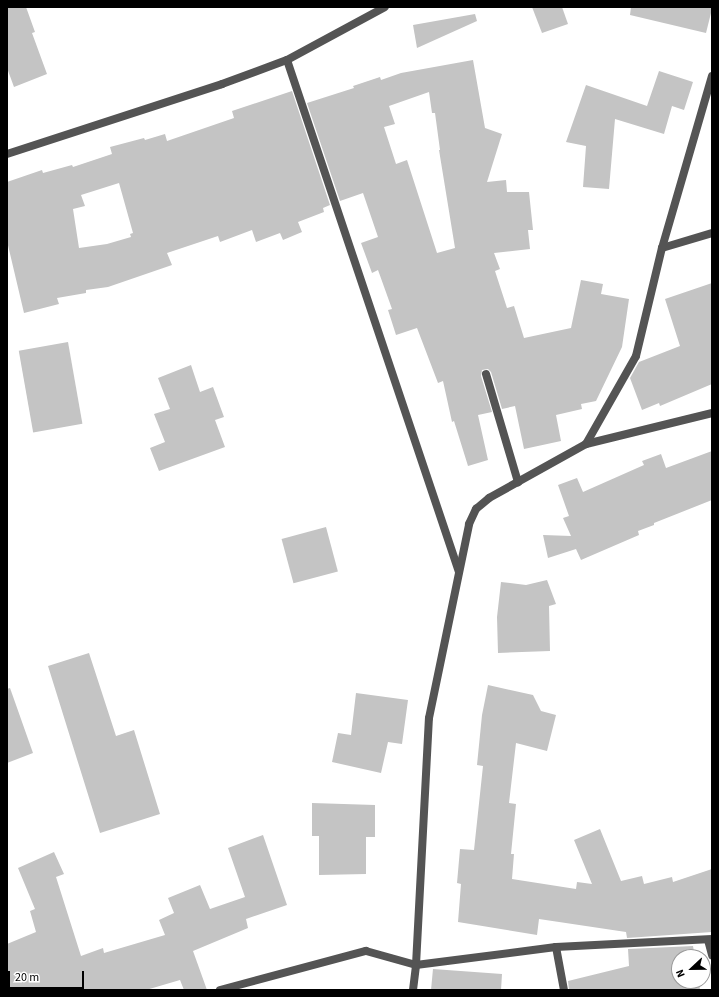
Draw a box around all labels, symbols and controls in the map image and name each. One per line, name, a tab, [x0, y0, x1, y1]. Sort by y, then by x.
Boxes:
north arrow	[671, 949, 711, 989]
scale bar	[10, 963, 86, 989]
text: N	[672, 967, 689, 980]
text: 20 m	[15, 969, 39, 986]

